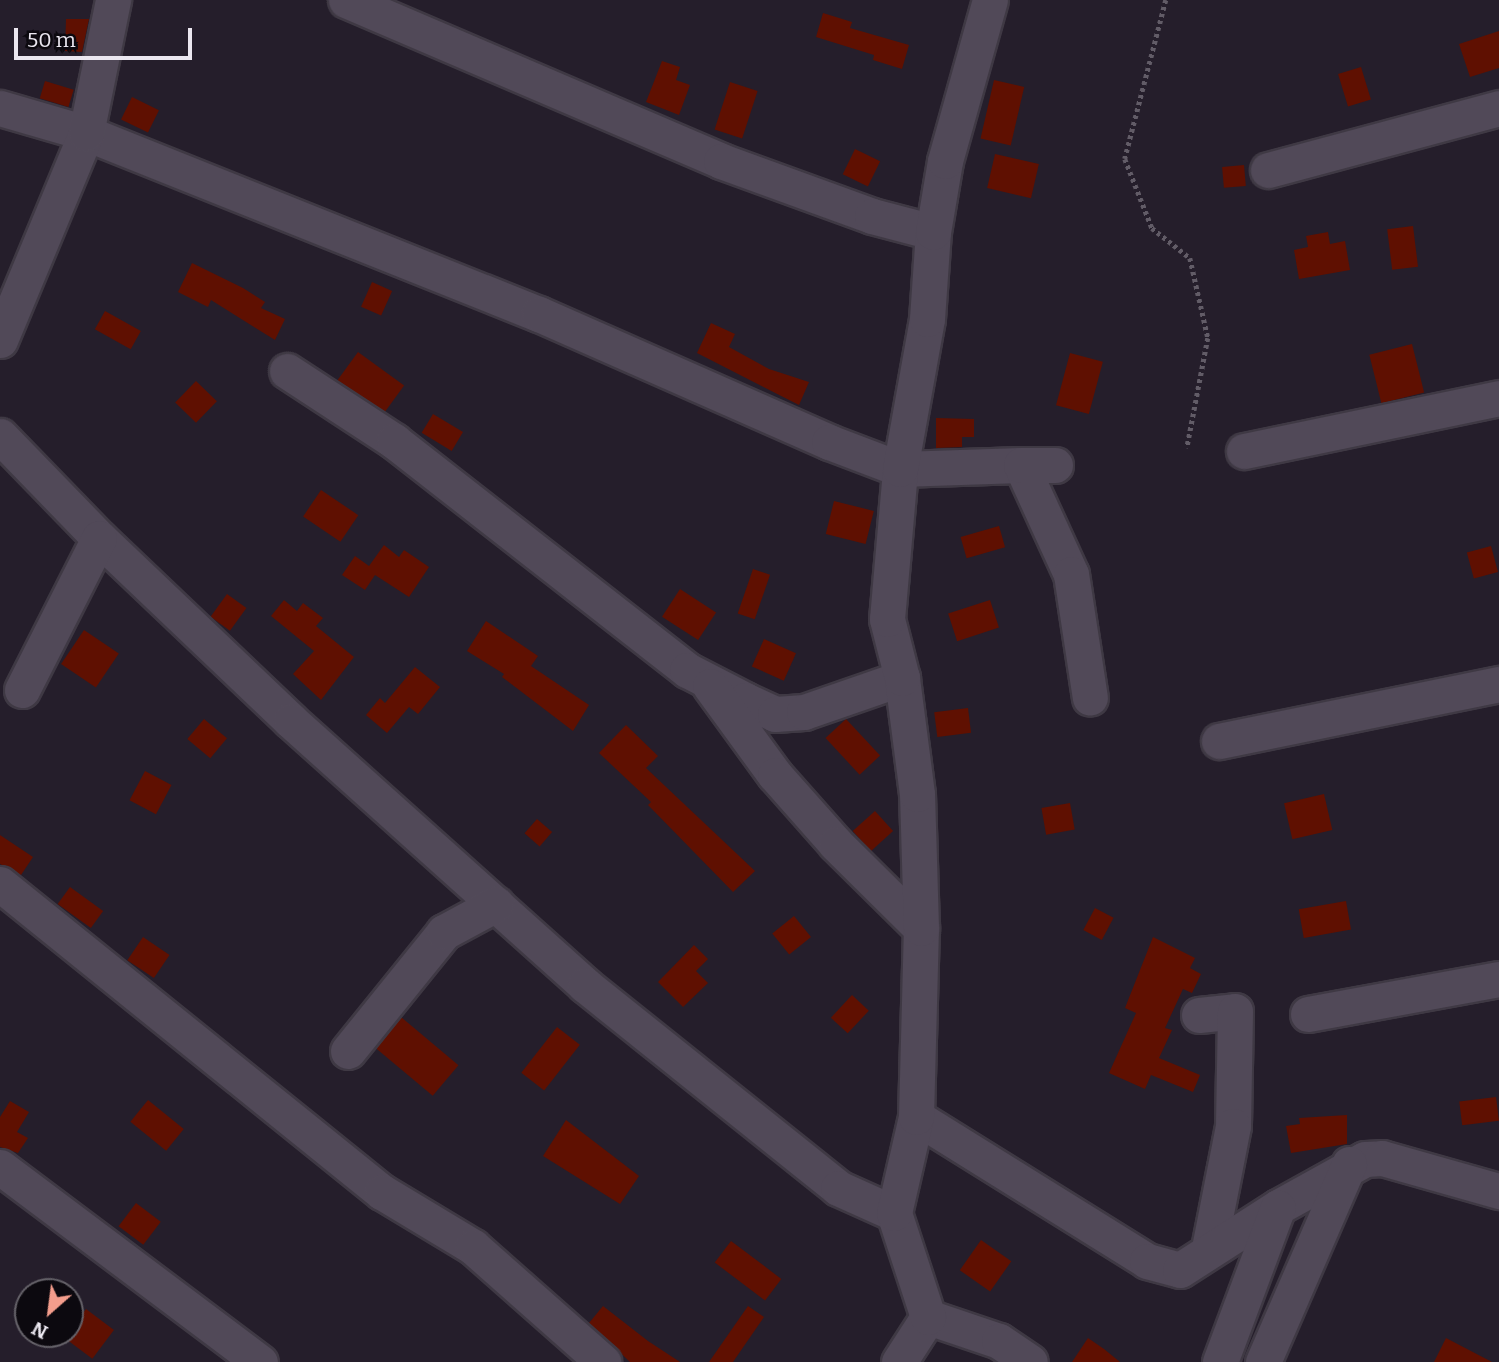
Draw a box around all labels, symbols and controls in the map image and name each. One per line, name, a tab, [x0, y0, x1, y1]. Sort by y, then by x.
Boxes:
scale bar	[18, 14, 196, 58]
text: 50 m	[27, 27, 76, 53]
north arrow	[14, 1278, 84, 1348]
text: N	[28, 1317, 52, 1344]

